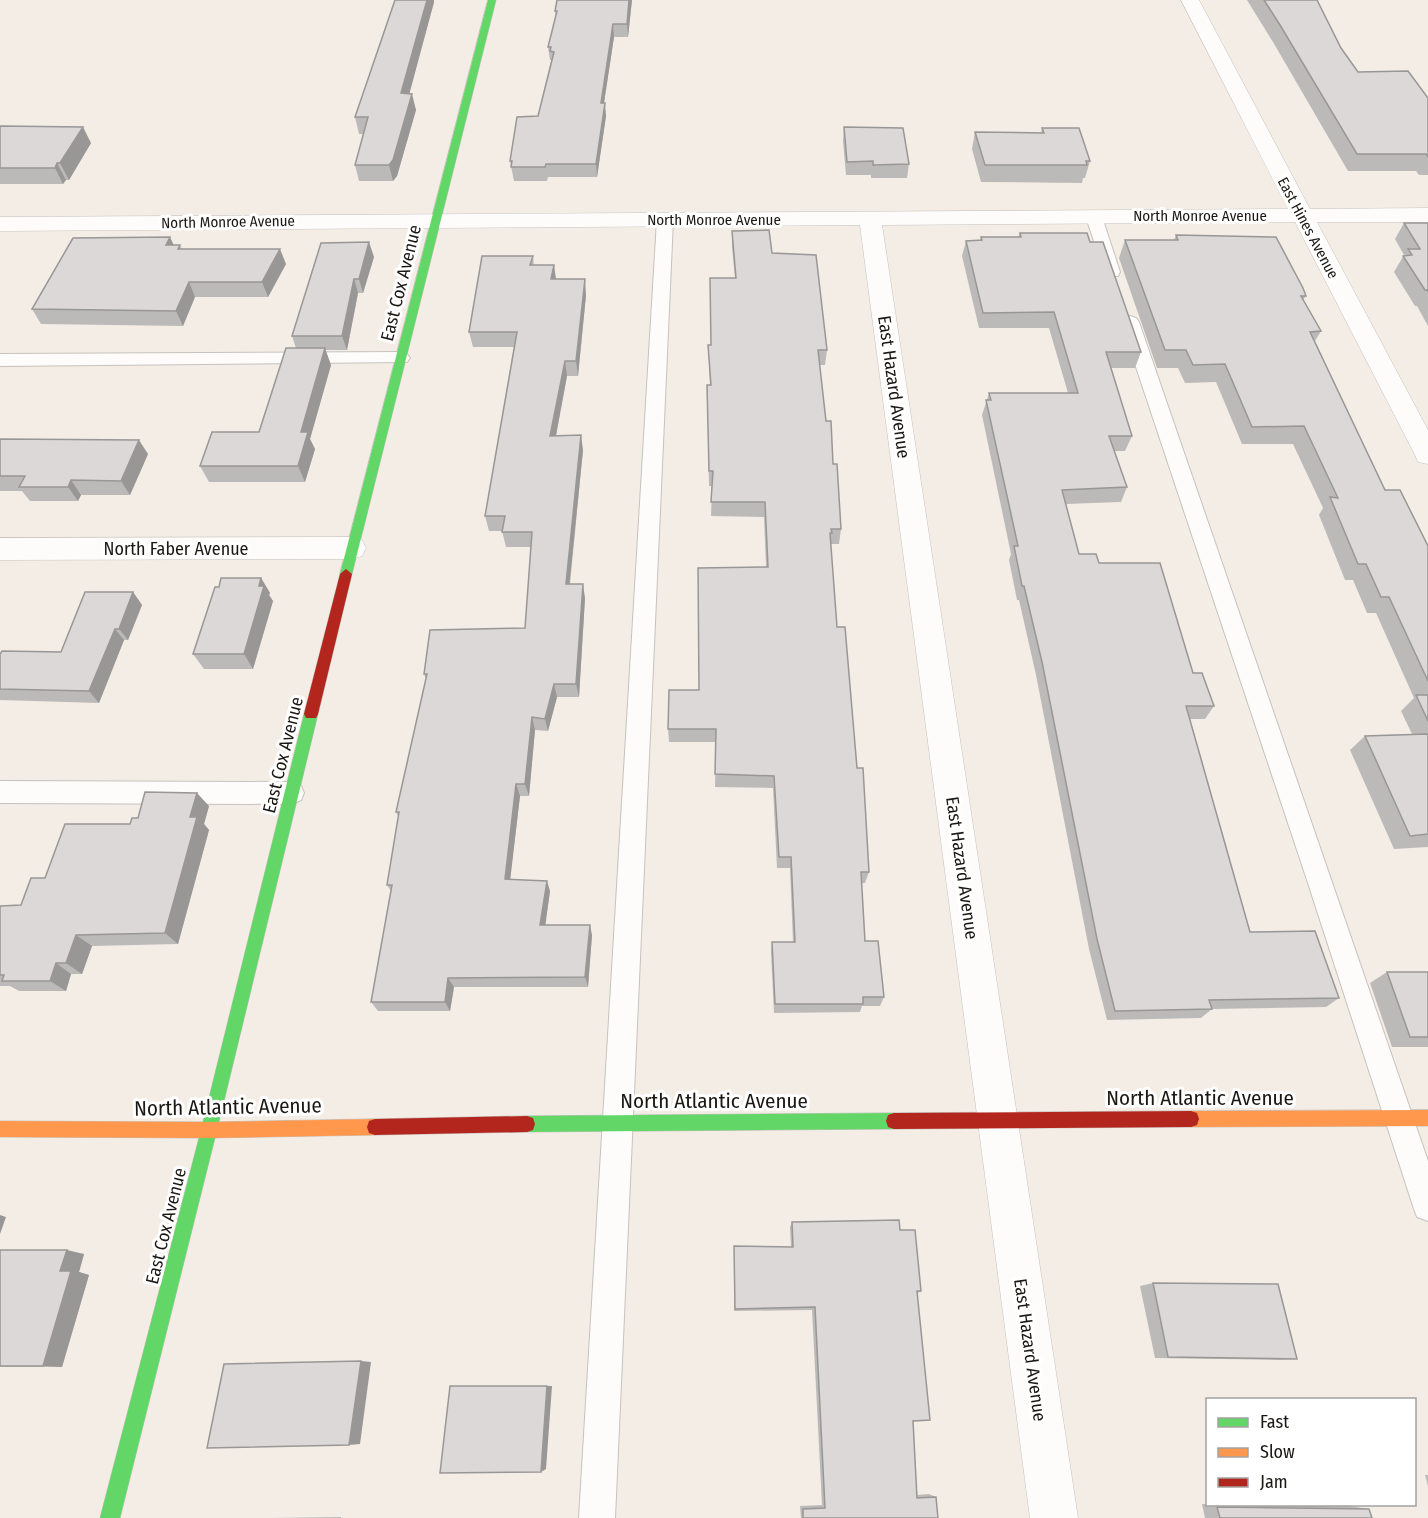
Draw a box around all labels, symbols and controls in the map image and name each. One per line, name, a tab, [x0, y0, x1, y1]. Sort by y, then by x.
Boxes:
street label: East Hines Avenue	[1274, 174, 1342, 282]
street label: North Monroe Avenue	[1133, 207, 1267, 225]
street label: North Monroe Avenue	[647, 211, 781, 229]
street label: North Monroe Avenue	[161, 212, 295, 232]
street label: East Cox Avenue	[376, 222, 426, 343]
street label: East Hazard Avenue	[873, 314, 915, 460]
street label: North Faber Avenue	[104, 538, 249, 560]
street label: East Cox Avenue	[258, 694, 308, 815]
street label: East Hazard Avenue	[941, 795, 983, 941]
street label: North Atlantic Avenue	[1106, 1085, 1294, 1111]
street label: North Atlantic Avenue	[620, 1088, 808, 1114]
street label: North Atlantic Avenue	[134, 1092, 322, 1122]
street label: East Cox Avenue	[141, 1165, 191, 1286]
street label: East Hazard Avenue	[1009, 1277, 1051, 1423]
legend	[1206, 1398, 1416, 1506]
text: Fast	[1260, 1411, 1289, 1433]
text: Slow	[1260, 1441, 1295, 1463]
text: Jam	[1260, 1471, 1288, 1493]

